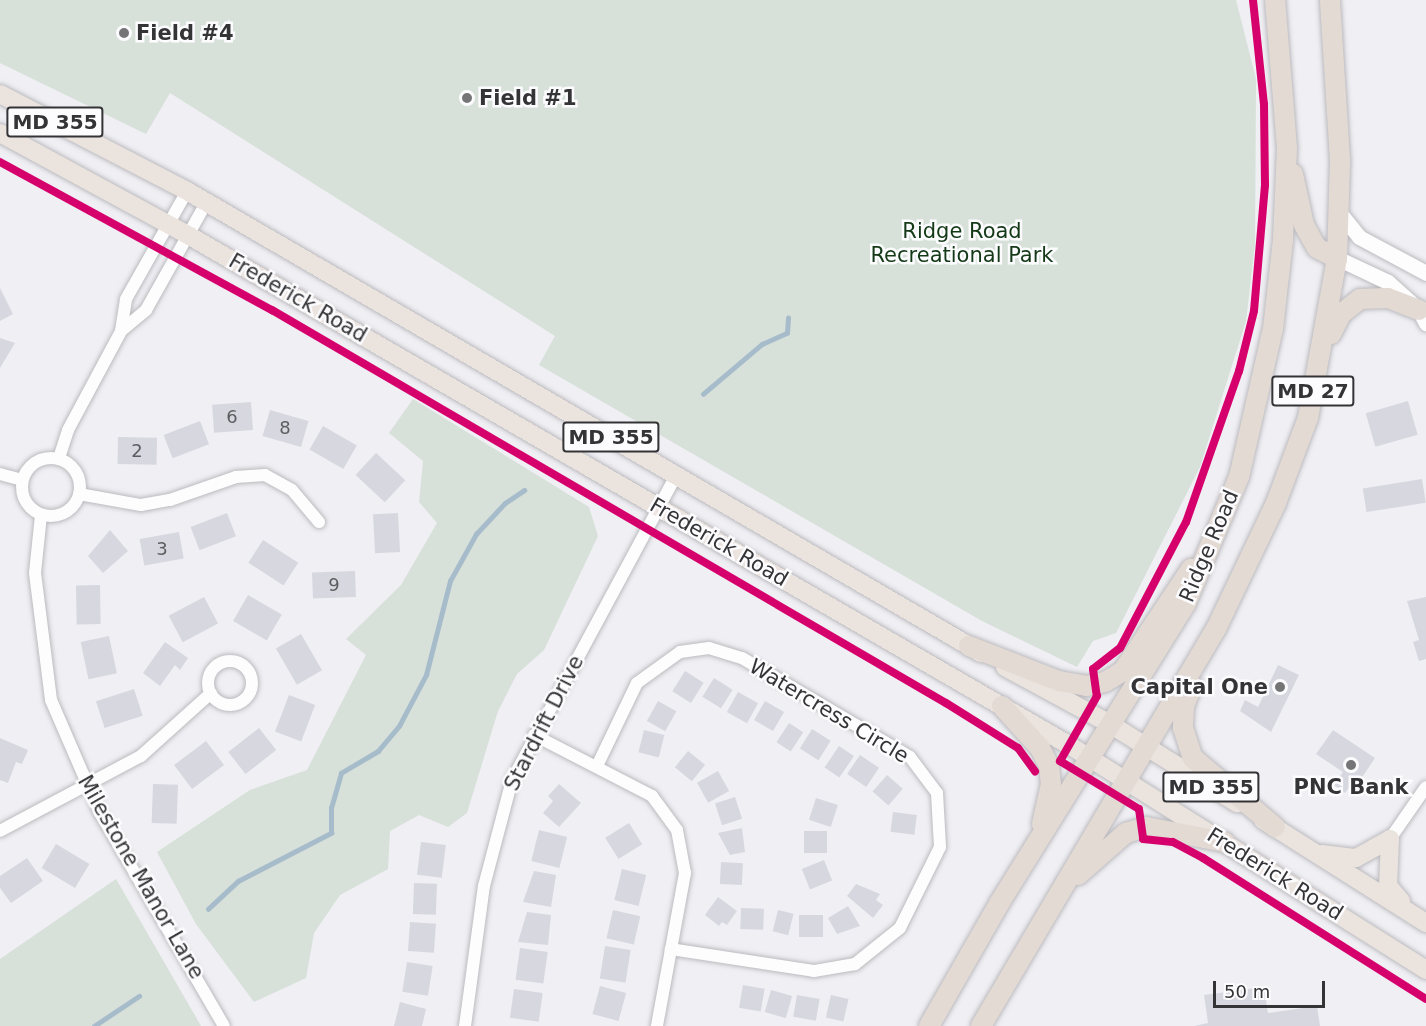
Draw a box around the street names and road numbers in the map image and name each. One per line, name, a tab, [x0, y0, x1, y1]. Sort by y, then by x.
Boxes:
road number: MD 355	[5, 105, 104, 139]
street label: Frederick Road	[224, 248, 372, 348]
road number: MD 27	[1271, 374, 1355, 408]
road number: MD 355	[562, 420, 660, 454]
street label: Ridge Road	[1174, 486, 1244, 606]
street label: Frederick Road	[645, 492, 793, 592]
street label: Stardrift Drive	[499, 651, 589, 795]
street label: Watercress Circle	[745, 653, 913, 769]
road number: MD 355	[1162, 770, 1260, 804]
street label: Milestone Manor Lane	[72, 771, 210, 983]
street label: Frederick Road	[1202, 822, 1348, 926]

